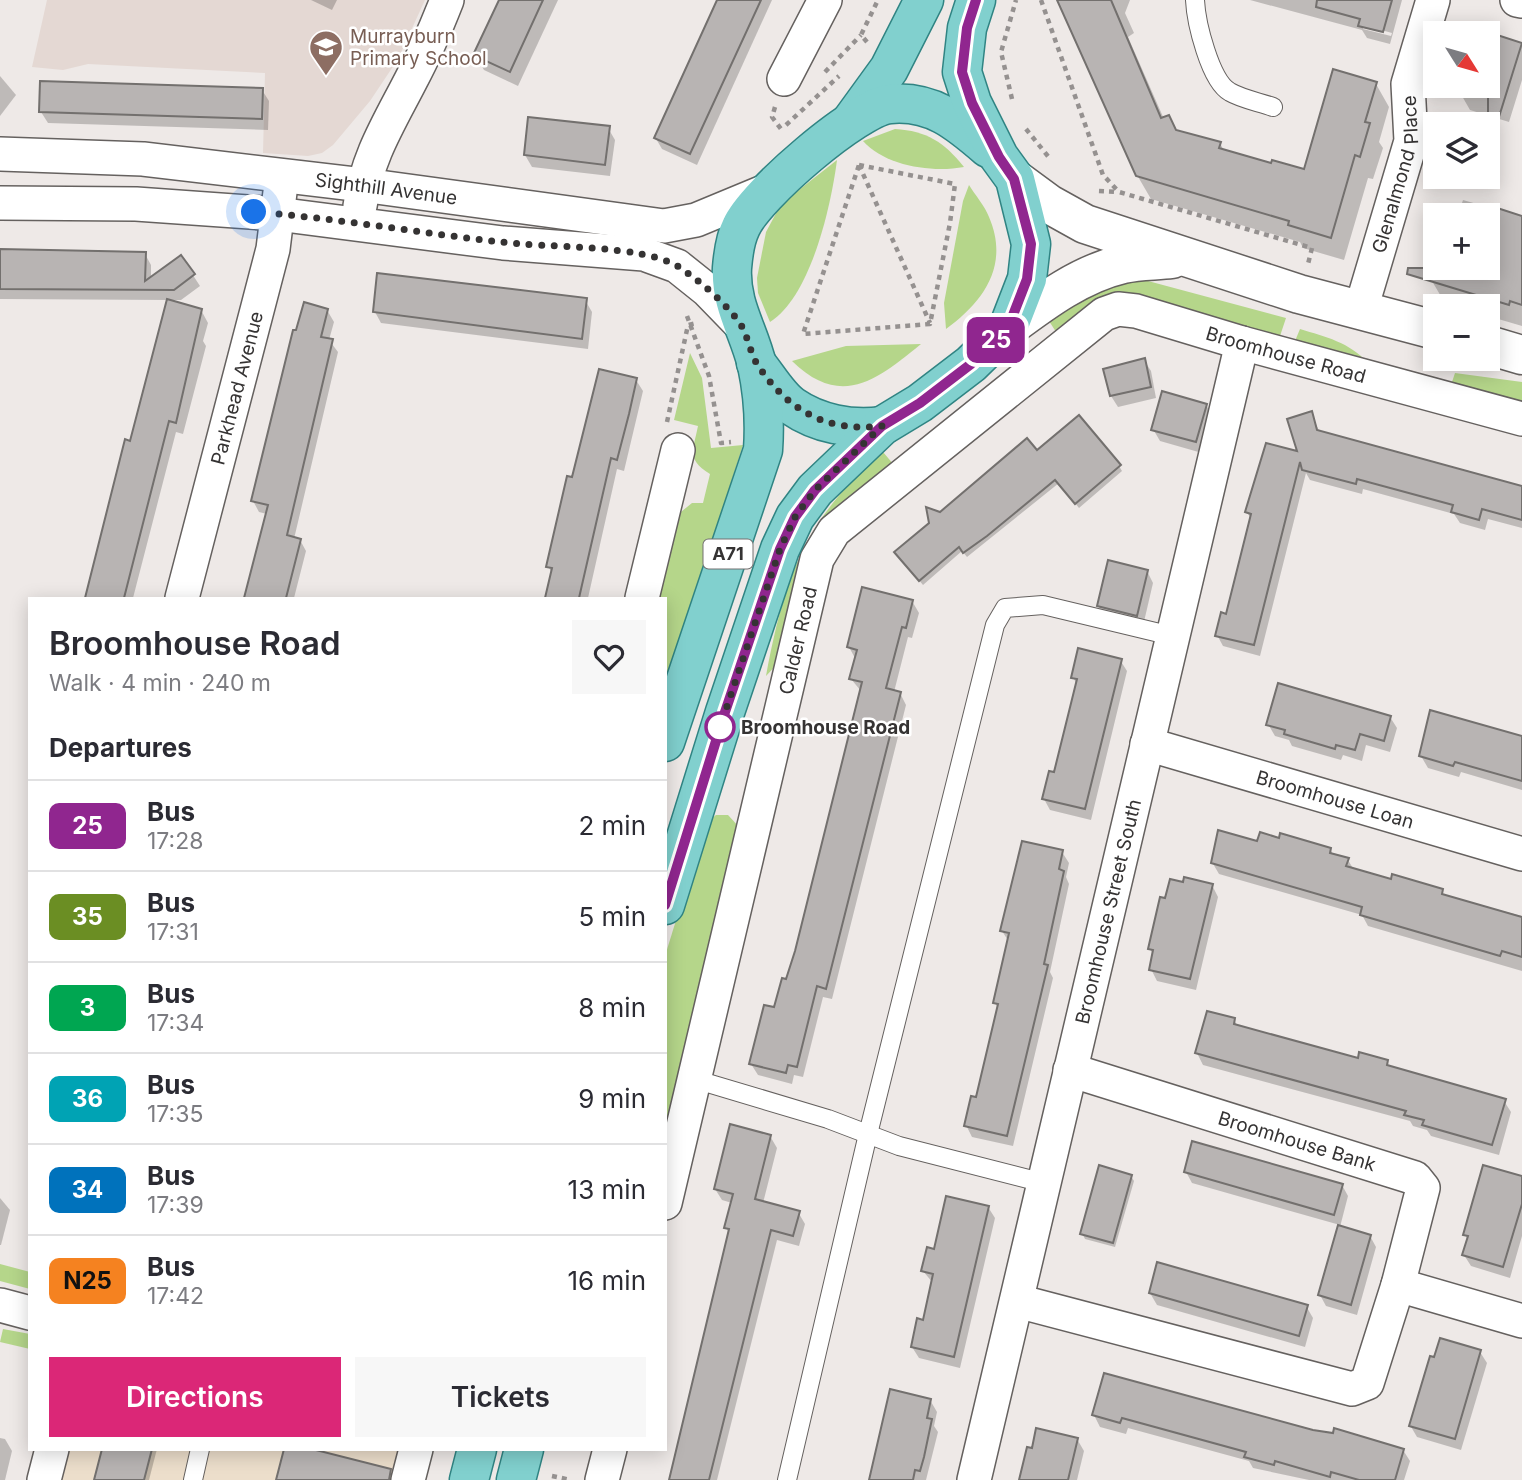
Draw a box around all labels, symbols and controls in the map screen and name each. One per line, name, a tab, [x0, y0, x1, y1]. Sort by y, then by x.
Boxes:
north arrow	[1423, 21, 1500, 98]
map controls	[1423, 21, 1500, 371]
place label: Murrayburn Primary School	[350, 25, 487, 70]
school or university icon: Murrayburn Primary School	[307, 28, 345, 77]
street label: Glenalmond Place	[1367, 95, 1423, 256]
button: layers	[1423, 112, 1500, 189]
street label: Sighthill Avenue	[314, 168, 459, 210]
your location	[236, 194, 271, 229]
button: +	[1423, 203, 1500, 280]
button: −	[1423, 294, 1500, 371]
street label: Parkhead Avenue	[206, 309, 268, 467]
line badge: 25	[964, 317, 1028, 363]
street label: Broomhouse Road	[1203, 322, 1368, 388]
text: 25	[981, 325, 1011, 354]
road number: A71	[704, 540, 752, 568]
street label: Calder Road	[774, 584, 822, 697]
button: heart	[572, 620, 646, 694]
text: Broomhouse Road	[49, 623, 341, 663]
text: Walk · 4 min · 240 m	[49, 669, 271, 697]
marker: Broomhouse Road	[705, 712, 735, 742]
place label: Broomhouse Road	[741, 716, 910, 739]
text: Departures	[49, 732, 192, 763]
street label: Broomhouse Loan	[1253, 766, 1417, 834]
text: Bus	[147, 796, 195, 827]
street label: Broomhouse Street South	[1071, 797, 1146, 1026]
text: 2 min	[578, 810, 646, 841]
text: 25	[72, 811, 103, 840]
text: 17:28	[147, 827, 203, 855]
text: Bus	[147, 887, 195, 918]
text: 5 min	[578, 901, 646, 932]
text: 35	[72, 902, 103, 931]
text: 17:31	[147, 918, 199, 946]
text: Bus	[147, 978, 195, 1009]
text: 8 min	[578, 992, 646, 1023]
text: 3	[80, 993, 95, 1022]
text: 17:34	[147, 1009, 204, 1037]
text: Bus	[147, 1069, 195, 1100]
text: 9 min	[578, 1083, 646, 1114]
text: 36	[72, 1084, 103, 1113]
text: 17:35	[147, 1100, 203, 1128]
street label: Broomhouse Bank	[1215, 1107, 1379, 1177]
text: Bus	[147, 1160, 195, 1191]
text: 13 min	[568, 1174, 646, 1205]
text: 34	[72, 1175, 103, 1204]
text: 17:39	[147, 1191, 204, 1219]
text: Bus	[147, 1251, 195, 1282]
text: 16 min	[568, 1265, 646, 1296]
text: N25	[63, 1266, 112, 1295]
text: 17:42	[147, 1282, 204, 1310]
button: Directions	[49, 1357, 341, 1437]
button: Tickets	[355, 1357, 646, 1437]

